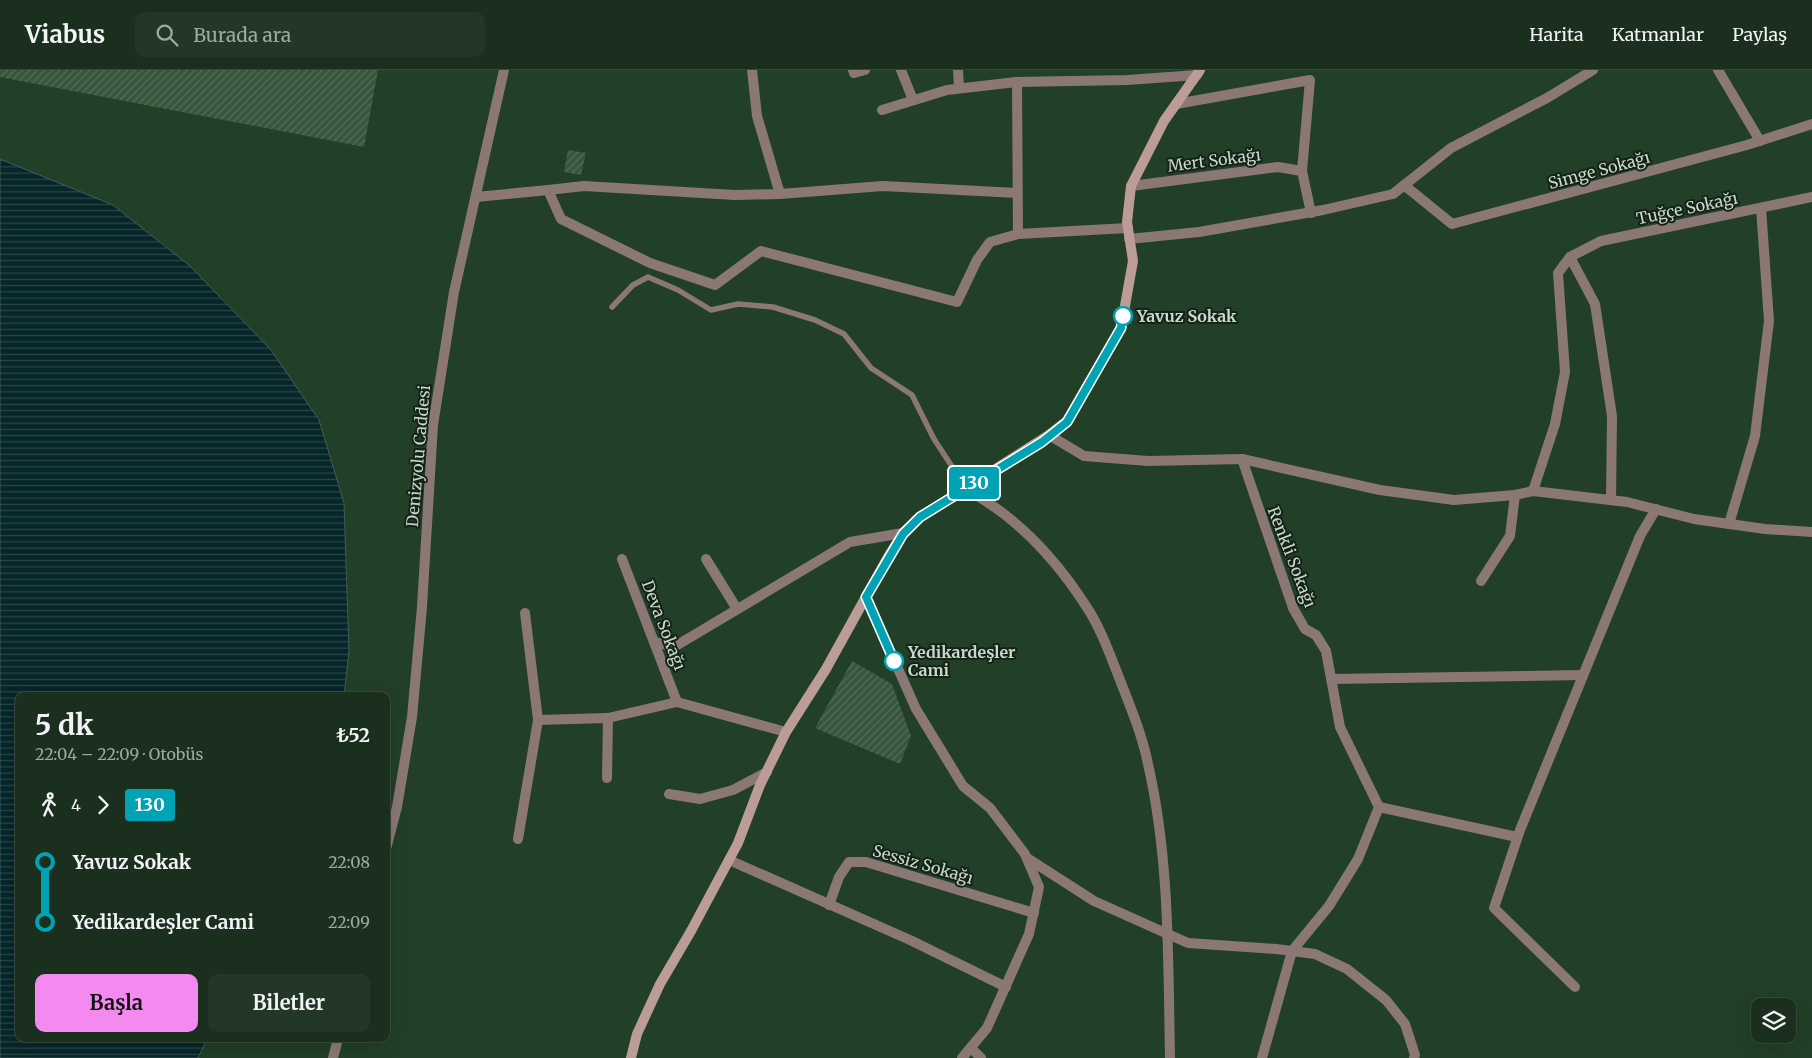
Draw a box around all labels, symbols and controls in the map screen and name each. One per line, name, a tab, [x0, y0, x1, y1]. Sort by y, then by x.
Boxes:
search box	[135, 12, 485, 57]
text: Viabus	[25, 19, 105, 50]
icon: search	[153, 21, 181, 49]
text: Burada ara	[193, 23, 291, 47]
text: Harita	[1529, 23, 1584, 46]
text: Katmanlar	[1612, 23, 1704, 46]
text: Paylaş	[1732, 23, 1787, 46]
street label: Mert Sokağı	[1166, 144, 1262, 176]
street label: Simge Sokağı	[1546, 147, 1652, 193]
street label: Tuğçe Sokağı	[1634, 187, 1740, 229]
marker: Yavuz Sokak	[1113, 306, 1133, 326]
place label: Yavuz Sokak	[1136, 306, 1237, 326]
street label: Denizyolu Caddesi	[402, 384, 434, 528]
line badge: 130	[945, 467, 1003, 499]
text: 130	[959, 471, 989, 494]
street label: Renkli Sokağı	[1264, 504, 1320, 610]
street label: Deva Sokağı	[638, 577, 690, 673]
place label: Yedikardeşler Cami	[907, 642, 1016, 680]
marker: Yedikardeşler Cami	[884, 651, 904, 671]
text: 5 dk	[35, 707, 93, 743]
text: ₺52	[336, 723, 370, 747]
text: 22:04 – 22:09 · Otobüs	[35, 744, 203, 764]
icon: walk	[35, 791, 63, 819]
icon: forward	[89, 791, 117, 819]
text: 130	[135, 793, 165, 816]
text: 4	[71, 795, 81, 815]
street label: Sessiz Sokağı	[870, 840, 976, 888]
text: Yavuz Sokak	[73, 850, 191, 874]
text: 22:08	[328, 852, 370, 872]
text: Yedikardeşler Cami	[73, 910, 254, 934]
text: 22:09	[328, 912, 370, 932]
button: Başla	[35, 974, 198, 1032]
button: Biletler	[208, 974, 370, 1032]
map controls	[1751, 998, 1796, 1043]
button: layers	[1751, 998, 1796, 1043]

